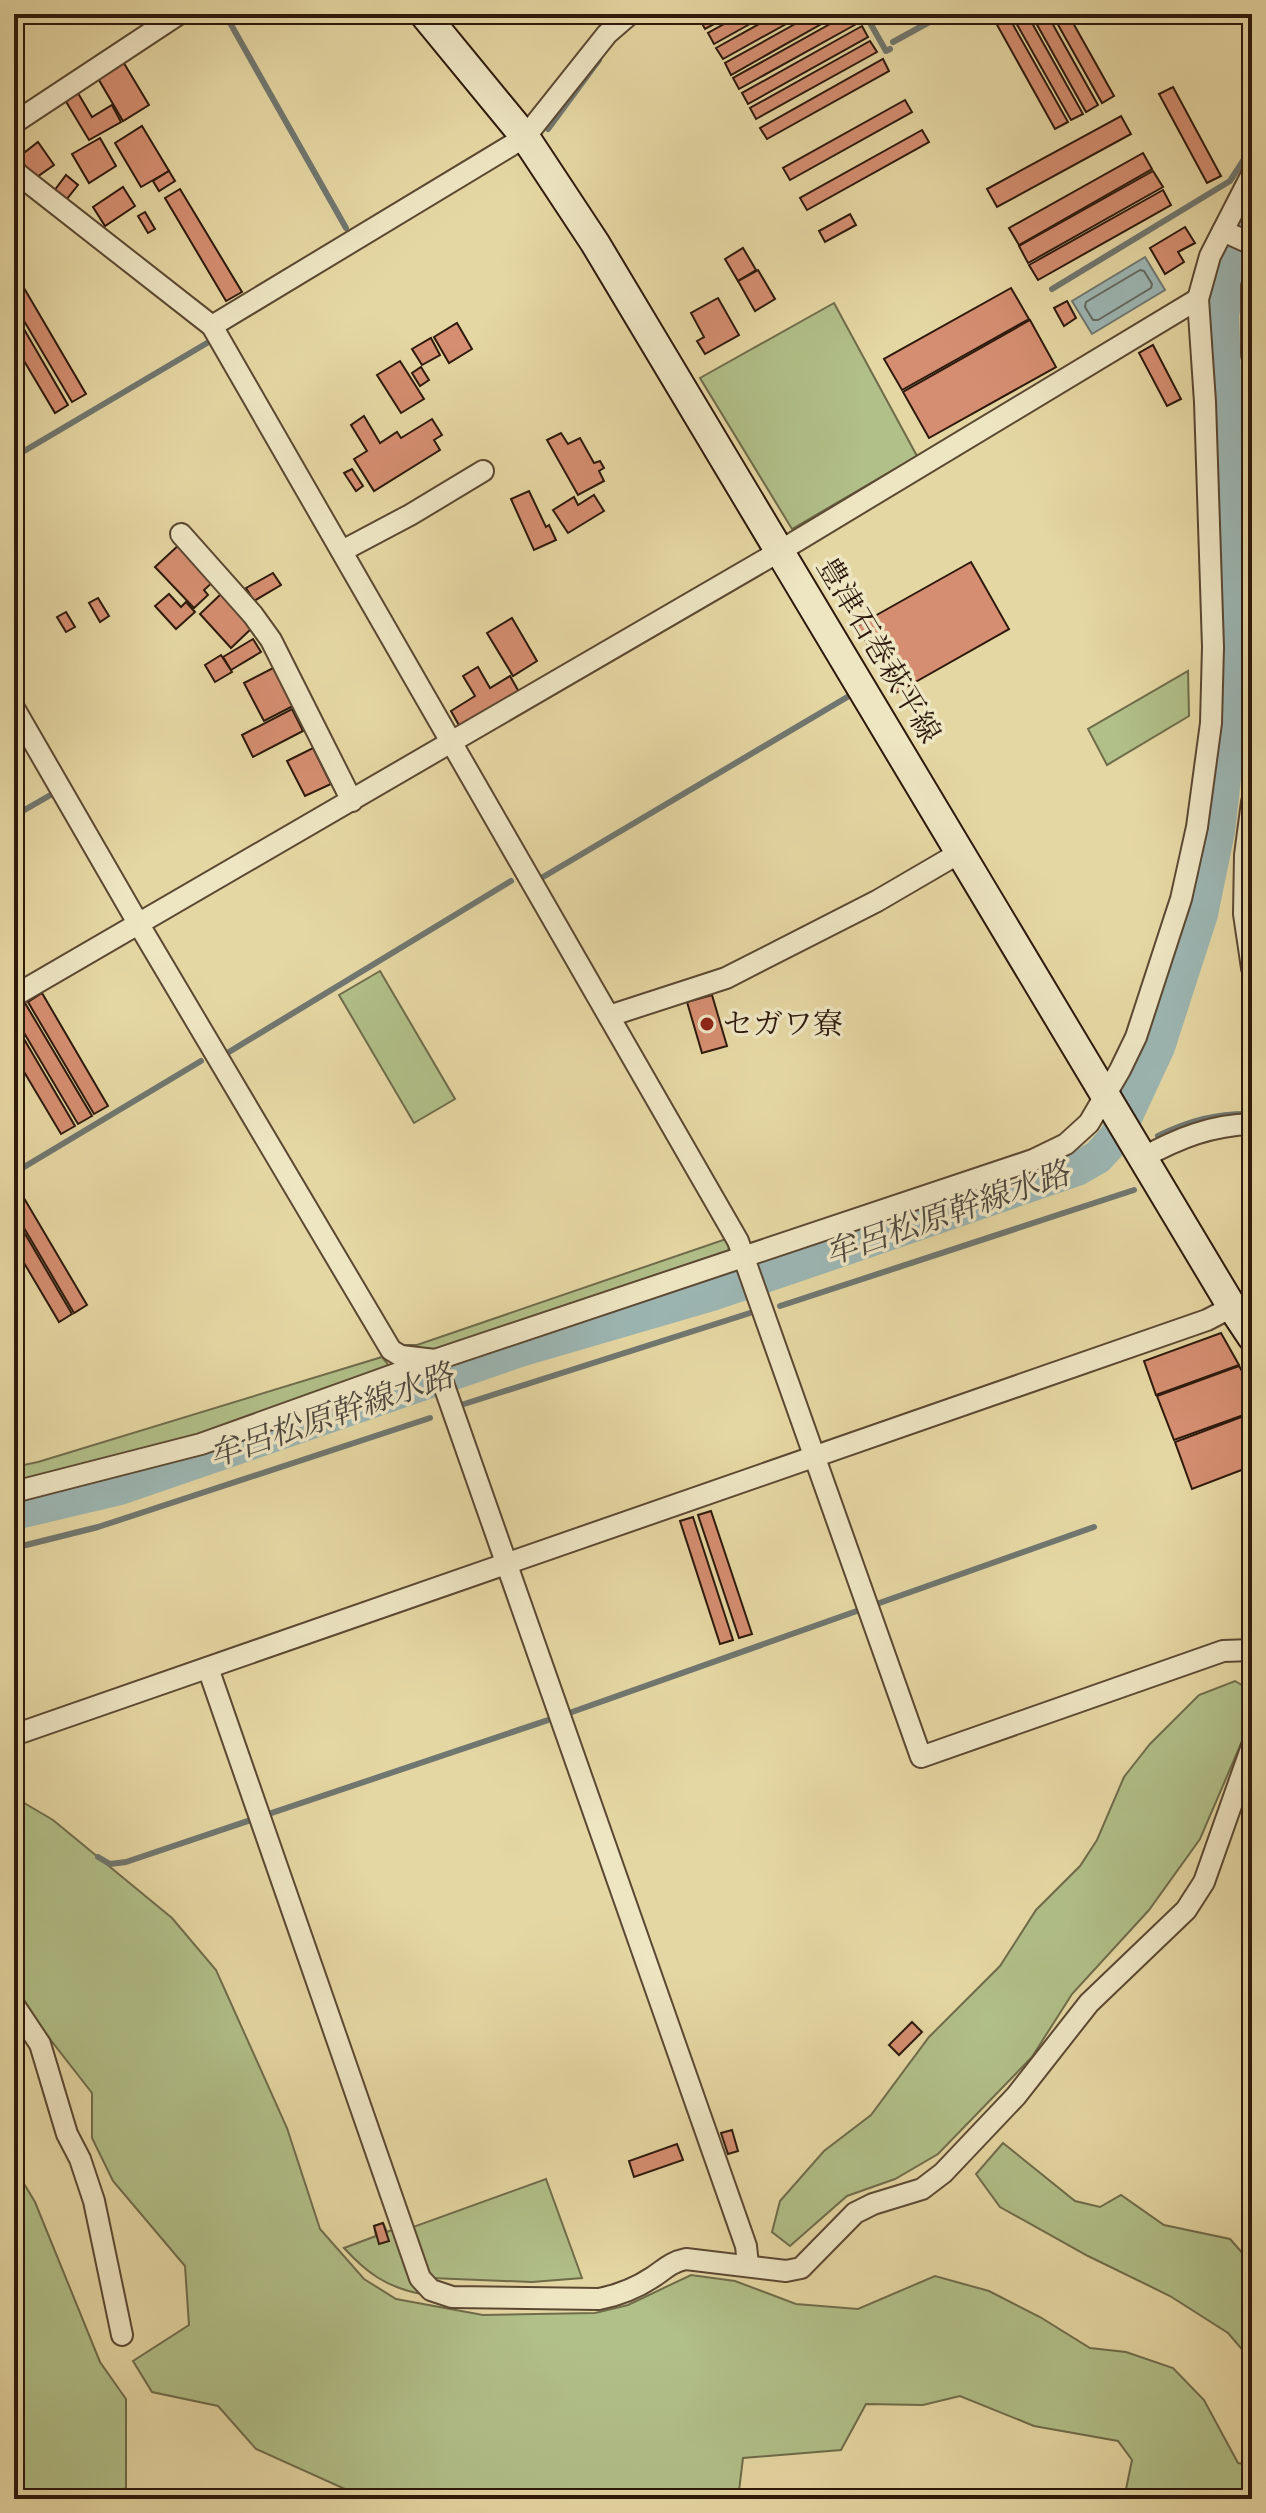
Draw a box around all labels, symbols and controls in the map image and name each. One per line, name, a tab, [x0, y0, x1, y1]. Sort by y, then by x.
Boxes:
street label: 豊津石巻萩平線	[804, 550, 949, 752]
place label: セガワ寮	[723, 1005, 843, 1048]
marker: セガワ寮	[698, 1015, 716, 1033]
water label: 牟呂松原幹線水路	[819, 1152, 1078, 1279]
water label: 牟呂松原幹線水路	[203, 1354, 462, 1481]

